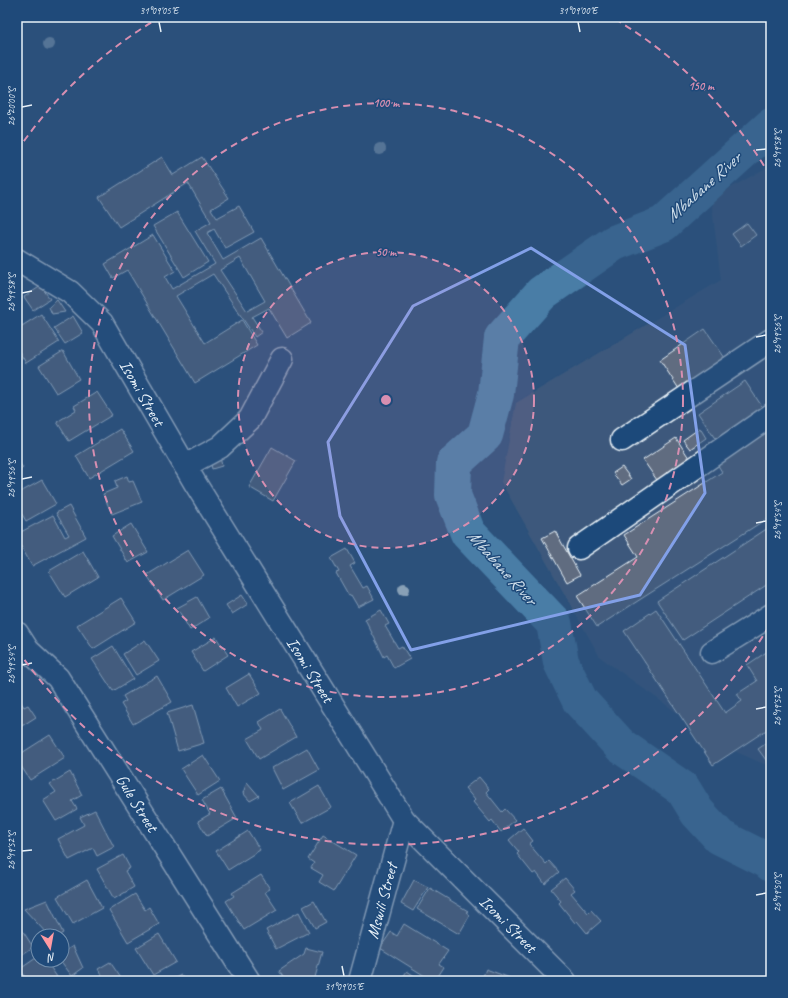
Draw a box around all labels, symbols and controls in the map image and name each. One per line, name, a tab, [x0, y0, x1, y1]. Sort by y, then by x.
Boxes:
text: 31°09'05"E	[140, 4, 180, 17]
text: 31°09'00"E	[559, 4, 599, 17]
text: 150 m	[688, 78, 715, 94]
text: 26°20'00"S	[5, 86, 18, 126]
text: 100 m	[373, 95, 400, 111]
text: 26°19'58"S	[771, 128, 784, 168]
water label: Mbabane River	[661, 146, 747, 226]
text: 50 m	[376, 244, 397, 260]
text: 26°19'58"S	[5, 272, 18, 312]
text: 26°19'56"S	[771, 314, 784, 354]
street label: Isomi Street	[115, 356, 170, 432]
centre of rings	[379, 393, 393, 407]
text: 26°19'56"S	[5, 458, 18, 498]
text: 26°19'54"S	[771, 500, 784, 540]
water label: Mbabane River	[463, 525, 543, 611]
street label: Isomi Street	[282, 634, 339, 708]
text: 26°19'54"S	[5, 644, 18, 684]
text: 26°19'52"S	[771, 686, 784, 726]
street label: Gule Street	[111, 770, 164, 838]
text: 26°19'52"S	[5, 830, 18, 870]
street label: Mswili Street	[362, 859, 403, 941]
text: 26°19'50"S	[771, 872, 784, 912]
street label: Isomi Street	[475, 891, 543, 959]
north arrow	[30, 928, 70, 968]
text: N	[45, 950, 57, 966]
text: 31°09'05"E	[325, 980, 365, 993]

